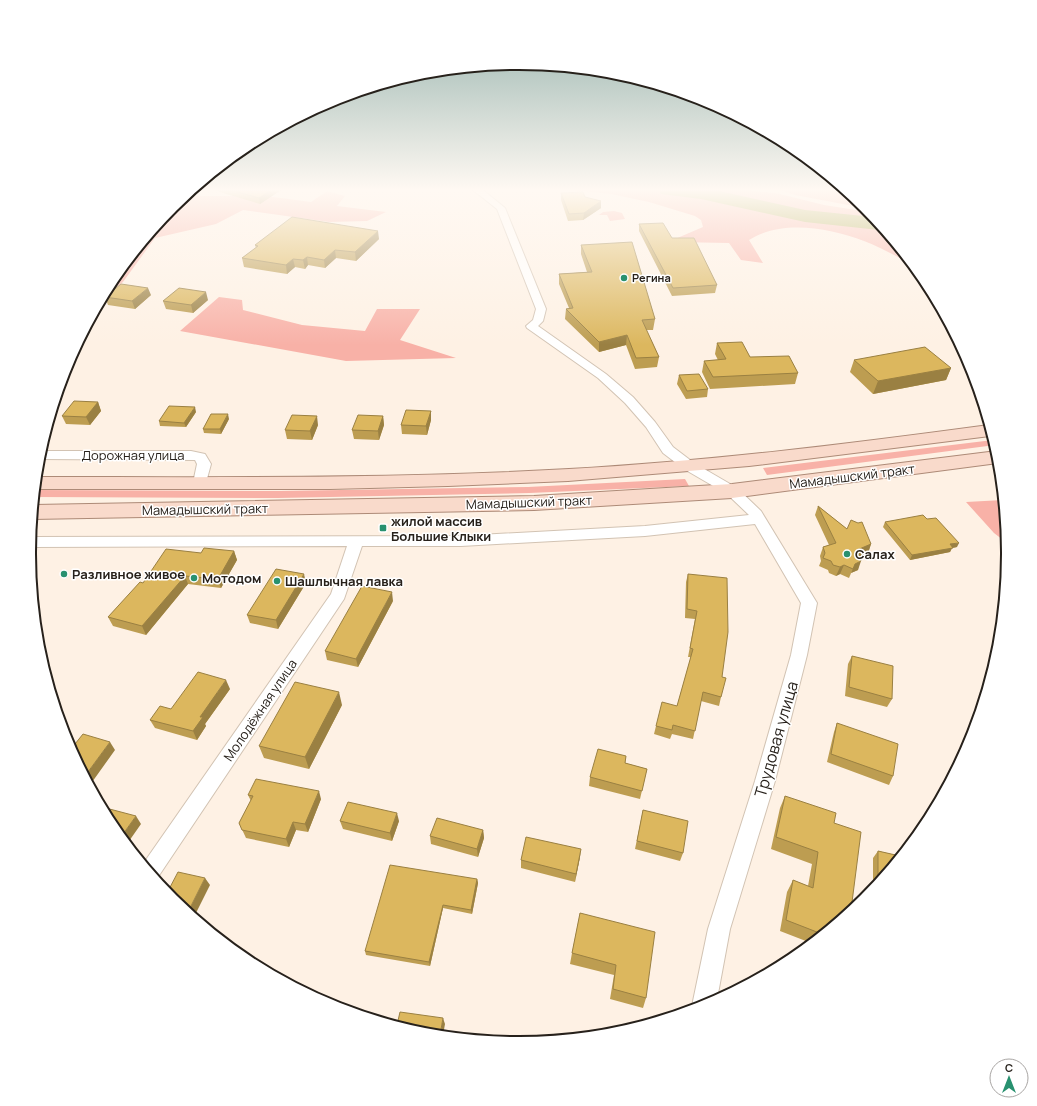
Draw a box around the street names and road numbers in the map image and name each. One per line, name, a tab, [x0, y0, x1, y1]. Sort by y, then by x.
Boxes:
street label: Дорожная улица	[81, 446, 185, 464]
street label: Мамадышский тракт	[788, 459, 916, 493]
street label: Мамадышский тракт	[466, 491, 593, 513]
street label: Мамадышский тракт	[142, 499, 269, 519]
street label: Молодёжная улица	[219, 655, 301, 765]
street label: Трудовая улица	[749, 678, 803, 800]

